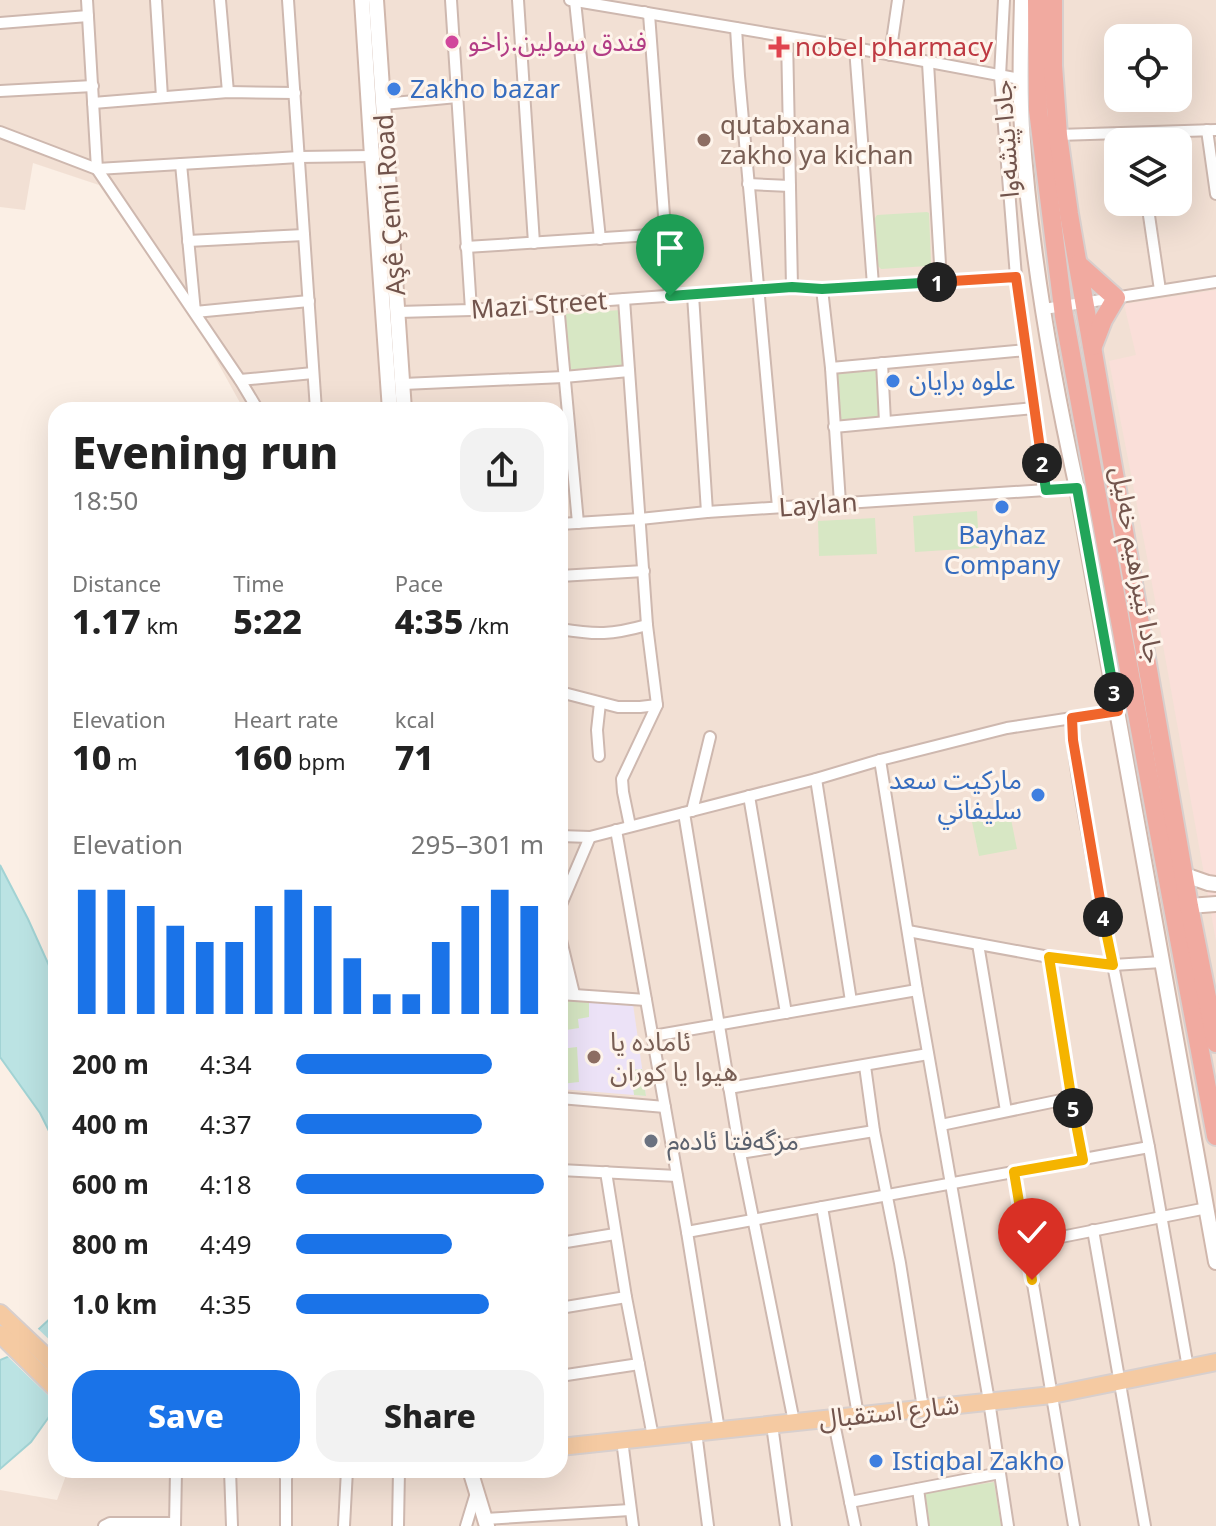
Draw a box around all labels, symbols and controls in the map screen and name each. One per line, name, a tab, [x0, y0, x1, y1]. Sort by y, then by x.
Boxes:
place label: فندق سولين.زاخو	[468, 23, 647, 59]
map controls	[1104, 24, 1192, 216]
button: locate	[1104, 24, 1192, 112]
place label: nobel pharmacy	[795, 28, 994, 64]
marker: فندق سولين.زاخو	[443, 33, 461, 51]
marker: nobel pharmacy	[770, 38, 788, 56]
place label: Zakho bazar	[410, 70, 560, 106]
street label: جادا پێشەوا	[983, 79, 1027, 199]
marker: Zakho bazar	[385, 80, 403, 98]
place label: qutabxana zakho ya kichan	[720, 106, 914, 172]
street label: Aşê Çemi Road	[365, 113, 413, 297]
button: layers	[1104, 128, 1192, 216]
marker: qutabxana zakho ya kichan	[695, 131, 713, 149]
pin	[636, 214, 704, 296]
icon: arrive	[648, 226, 692, 270]
pin: 1	[917, 262, 957, 302]
text: 1	[931, 267, 943, 297]
street label: Mazi Street	[470, 281, 608, 327]
place label: علوه برايان	[909, 362, 1015, 398]
marker: علوه برايان	[884, 372, 902, 390]
text: Evening run	[72, 422, 338, 482]
button: share	[460, 428, 544, 512]
pin: 2	[1022, 443, 1062, 483]
text: 2	[1036, 448, 1048, 478]
street label: جادا ئیبراهیم خەلیل	[1100, 464, 1173, 666]
text: 18:50	[72, 482, 138, 518]
street label: Laylan	[777, 483, 859, 525]
marker: Bayhaz Company	[993, 498, 1011, 516]
place label: Bayhaz Company	[944, 516, 1061, 582]
text: Distance	[72, 568, 161, 598]
text: Time	[233, 568, 284, 598]
text: Pace	[395, 568, 443, 598]
text: 1.17	[72, 598, 141, 644]
text: 5:22	[233, 598, 302, 644]
text: 4:35	[395, 598, 463, 644]
text: km	[141, 610, 179, 640]
text: /km	[463, 610, 510, 640]
pin: 3	[1094, 672, 1134, 712]
text: 3	[1108, 677, 1120, 707]
text: Elevation	[72, 704, 166, 734]
text: Heart rate	[233, 704, 338, 734]
text: kcal	[395, 704, 435, 734]
text: 10	[72, 734, 111, 780]
text: 160	[233, 734, 292, 780]
text: 71	[395, 734, 434, 780]
text: m	[111, 746, 138, 776]
text: bpm	[292, 746, 346, 776]
place label: ماركيت سعد سليفاني	[889, 761, 1022, 830]
marker: ماركيت سعد سليفاني	[1029, 786, 1047, 804]
text: Elevation	[72, 826, 183, 862]
text: 295–301 m	[411, 826, 544, 862]
pin: 4	[1083, 897, 1123, 937]
text: 4	[1097, 902, 1109, 932]
place label: ئاماده یا هیوا یا کوران	[610, 1023, 738, 1089]
text: 200 m	[72, 1046, 149, 1082]
text: 4:34	[200, 1046, 252, 1082]
marker: ئاماده یا هیوا یا کوران	[585, 1048, 603, 1066]
pin: 5	[1053, 1088, 1093, 1128]
text: 5	[1067, 1093, 1079, 1123]
text: 400 m	[72, 1106, 149, 1142]
text: 4:37	[200, 1106, 252, 1142]
place label: مزگەفتا ئادەم	[667, 1122, 799, 1161]
marker: مزگەفتا ئادەم	[642, 1132, 660, 1150]
text: 600 m	[72, 1166, 149, 1202]
text: 4:18	[200, 1166, 252, 1202]
pin	[998, 1198, 1066, 1280]
icon: check	[1010, 1210, 1054, 1254]
text: 800 m	[72, 1226, 149, 1262]
text: 4:49	[200, 1226, 252, 1262]
text: 1.0 km	[72, 1286, 157, 1322]
text: 4:35	[200, 1286, 252, 1322]
button: Save	[72, 1370, 300, 1462]
button: Share	[316, 1370, 544, 1462]
street label: شارع استقبال	[817, 1386, 961, 1438]
place label: Istiqbal Zakho	[892, 1442, 1065, 1478]
marker: Istiqbal Zakho	[867, 1452, 885, 1470]

